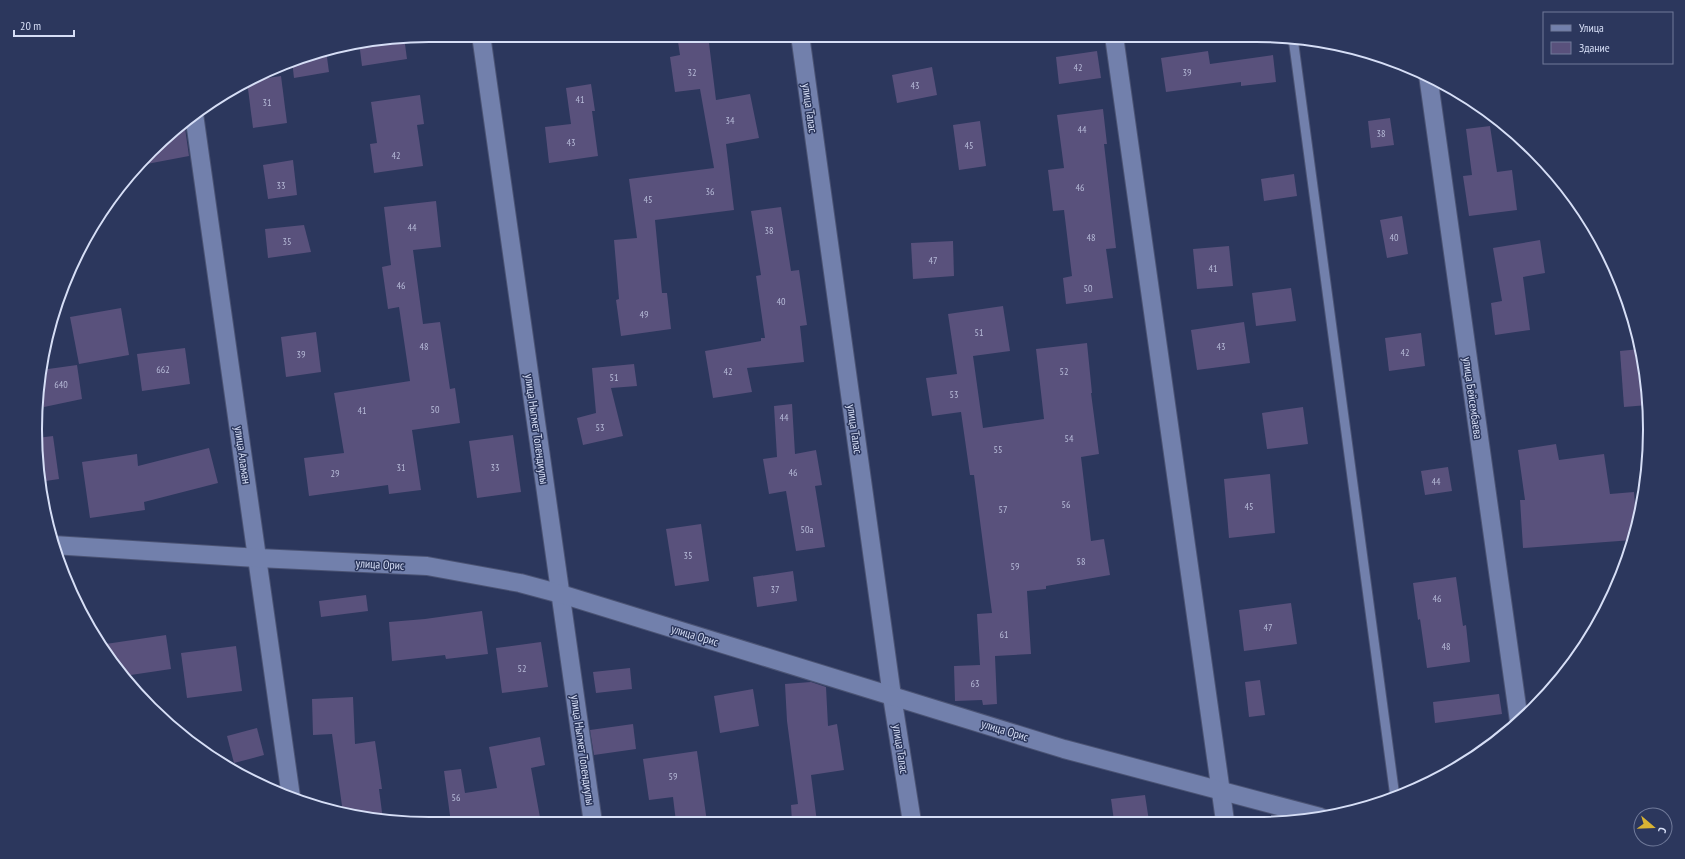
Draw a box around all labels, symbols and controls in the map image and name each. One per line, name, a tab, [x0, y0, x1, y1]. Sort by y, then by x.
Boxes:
scale bar	[14, 12, 74, 38]
legend	[1543, 12, 1673, 64]
text: 20 m	[20, 18, 41, 33]
text: Улица	[1579, 20, 1604, 35]
text: Здание	[1579, 40, 1610, 55]
house number: 42	[1074, 61, 1083, 74]
house number: 32	[688, 66, 697, 79]
house number: 39	[1183, 66, 1192, 79]
house number: 43	[911, 79, 920, 92]
street label: улица Талас	[799, 82, 821, 134]
house number: 41	[576, 93, 585, 106]
house number: 31	[263, 96, 272, 109]
house number: 34	[726, 114, 735, 127]
house number: 44	[1078, 123, 1087, 136]
house number: 38	[1377, 127, 1386, 140]
house number: 43	[567, 136, 576, 149]
house number: 45	[965, 139, 974, 152]
house number: 42	[392, 149, 401, 162]
house number: 33	[277, 179, 286, 192]
house number: 46	[1076, 181, 1085, 194]
house number: 36	[706, 185, 715, 198]
house number: 45	[644, 193, 653, 206]
house number: 44	[408, 221, 417, 234]
house number: 38	[765, 224, 774, 237]
house number: 48	[1087, 231, 1096, 244]
house number: 40	[1390, 231, 1399, 244]
house number: 35	[283, 235, 292, 248]
house number: 47	[929, 254, 938, 267]
house number: 41	[1209, 262, 1218, 275]
house number: 46	[397, 279, 406, 292]
house number: 50	[1084, 282, 1093, 295]
house number: 40	[777, 295, 786, 308]
house number: 49	[640, 308, 649, 321]
house number: 51	[975, 326, 984, 339]
house number: 48	[420, 340, 429, 353]
house number: 43	[1217, 340, 1226, 353]
house number: 42	[1401, 346, 1410, 359]
house number: 39	[297, 348, 306, 361]
street label: улица Бейсембаева	[1460, 356, 1486, 440]
house number: 662	[156, 363, 170, 376]
house number: 42	[724, 365, 733, 378]
house number: 52	[1060, 365, 1069, 378]
house number: 51	[610, 371, 619, 384]
street label: улица Ныгмет Толендиулы	[522, 373, 552, 485]
house number: 640	[54, 378, 68, 391]
house number: 53	[950, 388, 959, 401]
house number: 50	[431, 403, 440, 416]
street label: улица Талас	[844, 403, 866, 455]
house number: 41	[358, 404, 367, 417]
house number: 44	[780, 411, 789, 424]
house number: 53	[596, 421, 605, 434]
street label: улица Аламан	[232, 425, 254, 485]
house number: 54	[1065, 432, 1074, 445]
house number: 55	[994, 443, 1003, 456]
house number: 31	[397, 461, 406, 474]
house number: 33	[491, 461, 500, 474]
house number: 46	[789, 466, 798, 479]
house number: 29	[331, 467, 340, 480]
house number: 44	[1432, 475, 1441, 488]
house number: 56	[1062, 498, 1071, 511]
house number: 45	[1245, 500, 1254, 513]
house number: 57	[999, 503, 1008, 516]
house number: 50а	[801, 523, 814, 536]
house number: 35	[684, 549, 693, 562]
street label: улица Орис	[355, 555, 405, 573]
house number: 58	[1077, 555, 1086, 568]
house number: 59	[1011, 560, 1020, 573]
house number: 37	[771, 583, 780, 596]
house number: 46	[1433, 592, 1442, 605]
street label: улица Орис	[670, 621, 721, 649]
house number: 47	[1264, 621, 1273, 634]
house number: 61	[1000, 628, 1009, 641]
house number: 48	[1442, 640, 1451, 653]
house number: 52	[518, 662, 527, 675]
house number: 63	[971, 677, 980, 690]
street label: улица Ныгмет Толендиулы	[568, 694, 598, 806]
street label: улица Орис	[980, 716, 1031, 744]
street label: улица Талас	[890, 723, 912, 776]
house number: 59	[669, 770, 678, 783]
house number: 56	[452, 791, 461, 804]
north arrow	[1633, 807, 1673, 847]
text: С	[1655, 826, 1670, 835]

